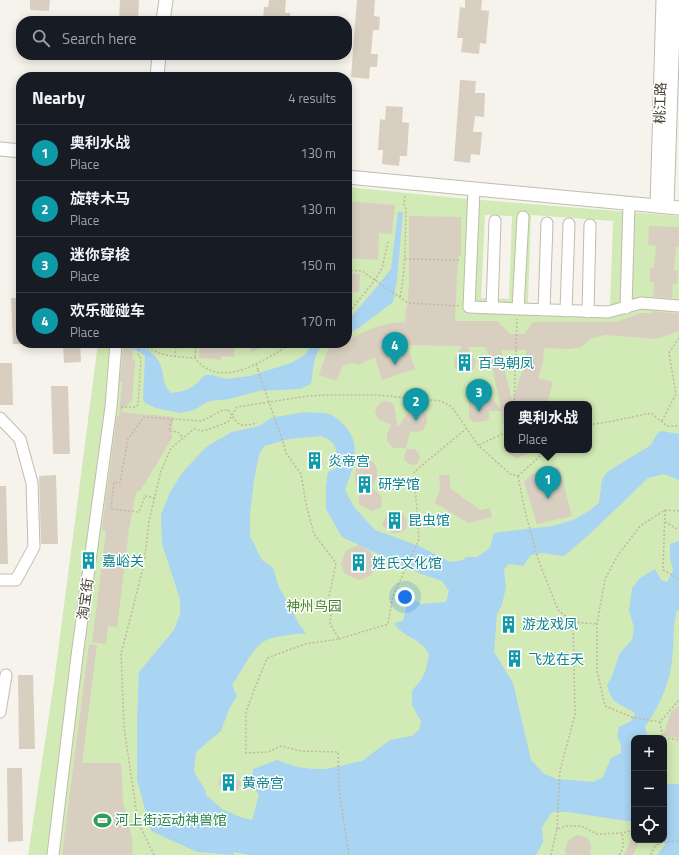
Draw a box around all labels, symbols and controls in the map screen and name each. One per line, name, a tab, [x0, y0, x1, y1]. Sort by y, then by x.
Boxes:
search box	[16, 16, 352, 60]
icon: search	[30, 27, 52, 49]
text: Search here	[62, 27, 136, 50]
street label: 桃江路	[648, 82, 671, 124]
text: Nearby	[32, 85, 85, 111]
text: 4 results	[288, 88, 336, 108]
text: 奥利水战	[70, 131, 130, 154]
text: 1	[41, 143, 49, 163]
text: 130 m	[300, 143, 336, 163]
text: Place	[70, 154, 99, 174]
text: 旋转木马	[70, 187, 130, 210]
text: 2	[41, 199, 49, 219]
text: 130 m	[300, 199, 336, 219]
text: Place	[70, 210, 99, 230]
text: 迷你穿梭	[70, 243, 130, 266]
text: 3	[41, 255, 49, 275]
text: 150 m	[300, 255, 336, 275]
text: Place	[70, 266, 99, 286]
text: 欢乐碰碰车	[70, 299, 145, 322]
text: 4	[41, 311, 49, 331]
text: 170 m	[300, 311, 336, 331]
text: Place	[70, 322, 99, 342]
pin: 4	[382, 332, 408, 365]
place label: 百鸟朝凤	[478, 352, 534, 373]
building icon: 百鸟朝凤	[455, 353, 475, 373]
pin: 3	[466, 379, 492, 412]
pin: 2	[403, 388, 429, 421]
popup	[504, 401, 592, 453]
text: 奥利水战	[518, 406, 578, 429]
text: Place	[518, 429, 547, 449]
place label: 炎帝宫	[328, 450, 370, 471]
building icon: 炎帝宫	[305, 451, 325, 471]
pin: 1	[535, 466, 561, 499]
place label: 研学馆	[378, 473, 420, 494]
building icon: 研学馆	[355, 474, 375, 494]
place label: 昆虫馆	[408, 509, 450, 530]
building icon: 昆虫馆	[385, 510, 405, 530]
place label: 嘉峪关	[102, 550, 144, 571]
building icon: 嘉峪关	[79, 551, 99, 571]
place label: 姓氏文化馆	[372, 552, 442, 573]
building icon: 姓氏文化馆	[349, 553, 369, 573]
street label: 淘宝街	[71, 577, 98, 621]
your location	[395, 587, 415, 607]
park label: 神州鸟园	[286, 595, 342, 616]
place label: 游龙戏凤	[522, 613, 578, 634]
building icon: 游龙戏凤	[499, 614, 519, 634]
place label: 飞龙在天	[528, 648, 584, 669]
building icon: 飞龙在天	[505, 649, 525, 669]
map controls	[631, 735, 667, 843]
button: +	[631, 735, 667, 771]
button: −	[631, 771, 667, 807]
place label: 黄帝宫	[242, 772, 284, 793]
building icon: 黄帝宫	[219, 773, 239, 793]
button: locate	[631, 807, 667, 843]
place label: 河上街运动神兽馆	[115, 809, 227, 830]
sports icon: 河上街运动神兽馆	[92, 810, 112, 830]

